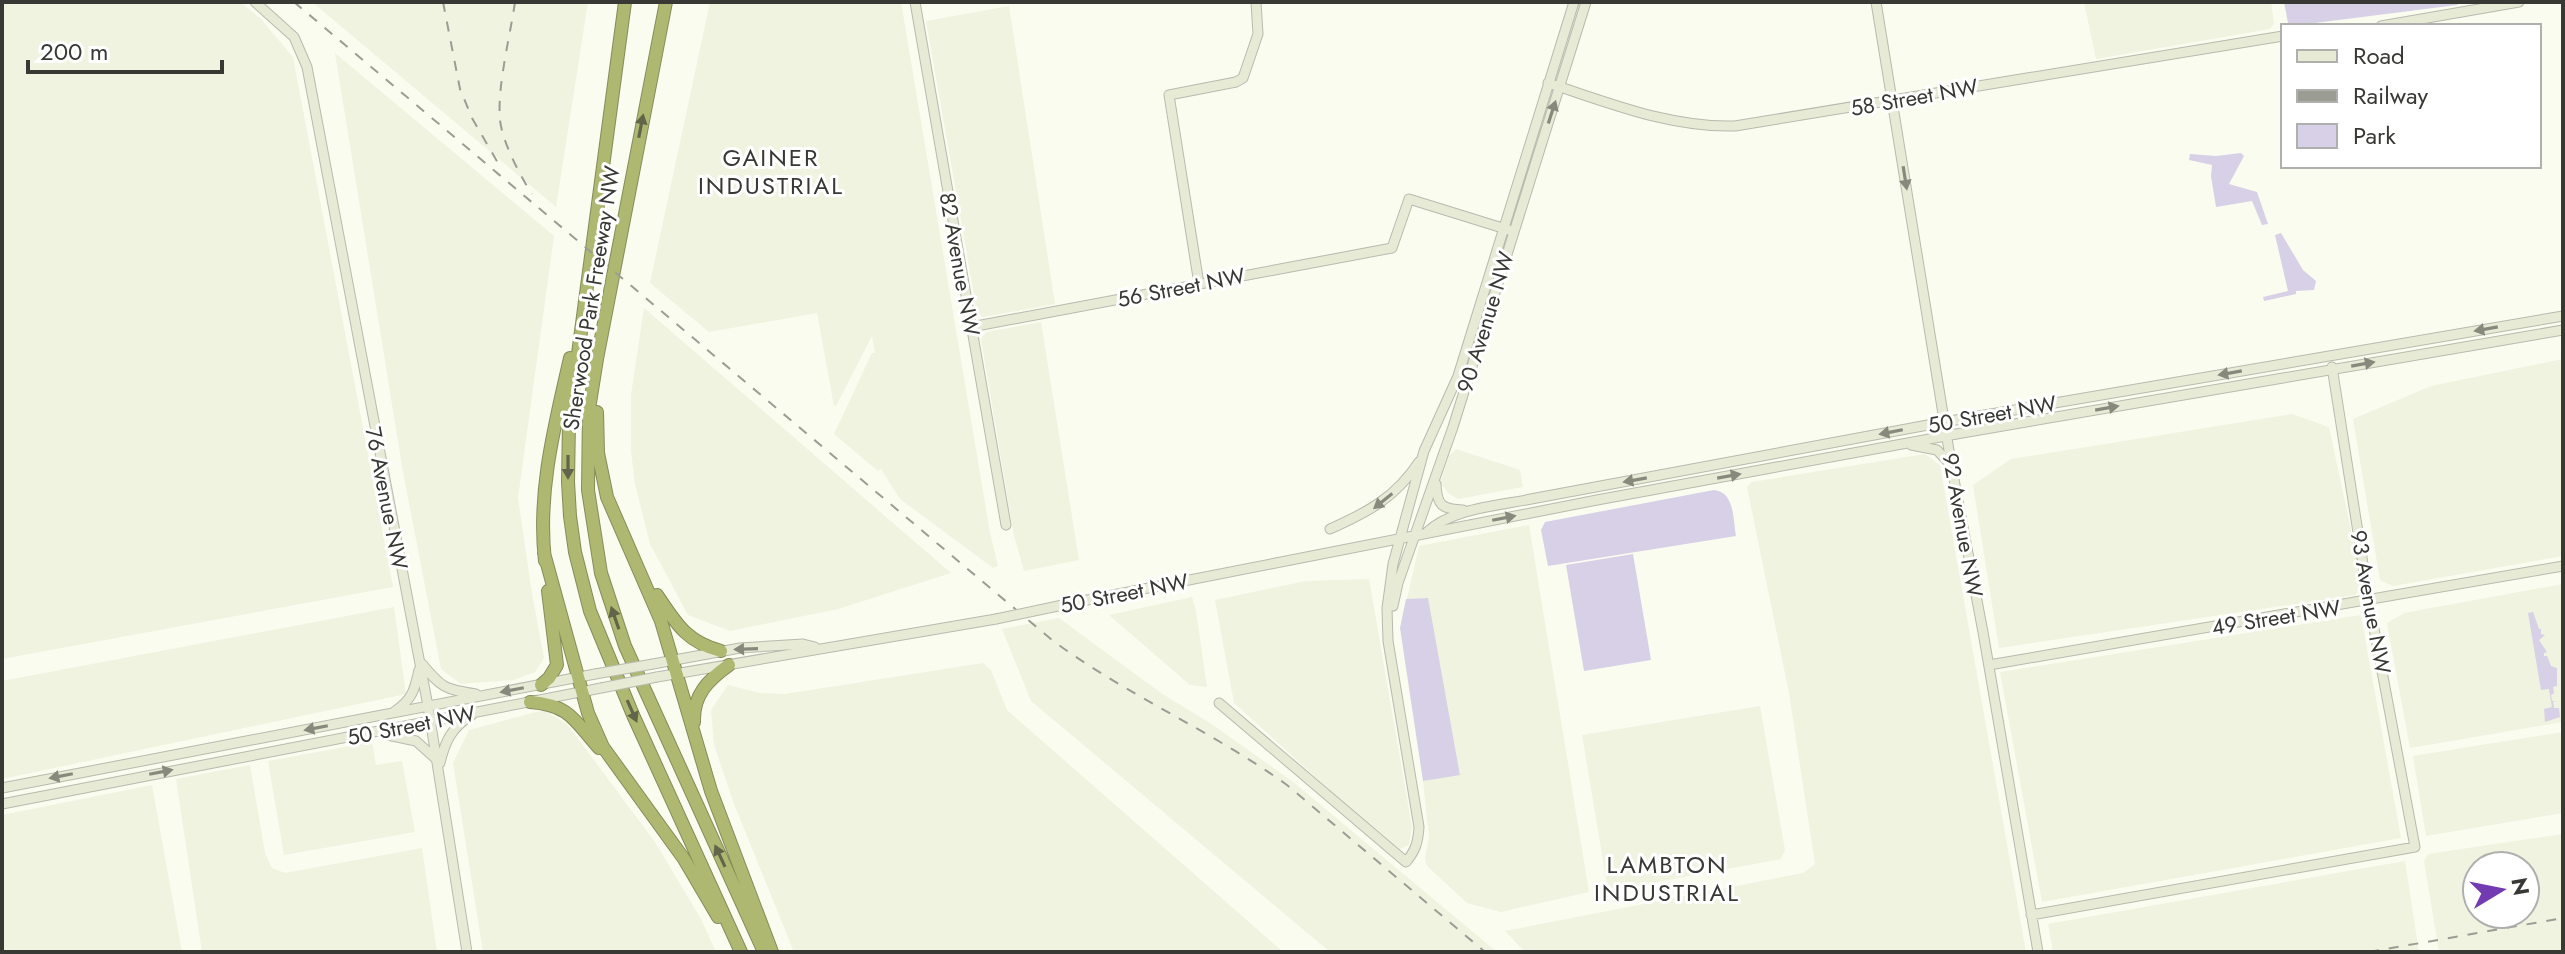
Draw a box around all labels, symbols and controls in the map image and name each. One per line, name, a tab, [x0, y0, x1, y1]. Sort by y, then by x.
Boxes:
scale bar	[28, 24, 222, 74]
legend	[2281, 24, 2541, 168]
text: 200 m	[40, 34, 108, 69]
text: Road	[2353, 38, 2405, 73]
street label: 58 Street NW	[1848, 70, 1980, 124]
text: Railway	[2353, 78, 2428, 113]
one-way arrow	[1546, 100, 1558, 124]
one-way arrow	[635, 113, 647, 138]
text: Park	[2353, 118, 2396, 153]
district label: GAINER INDUSTRIAL	[698, 140, 844, 203]
street label: Sherwood Park Freeway NW	[554, 163, 628, 433]
one-way arrow	[1899, 166, 1912, 191]
street label: 82 Avenue NW	[932, 190, 988, 338]
street label: 90 Avenue NW	[1448, 247, 1522, 397]
street label: 56 Street NW	[1114, 259, 1248, 315]
one-way arrow	[2473, 323, 2498, 336]
one-way arrow	[2351, 358, 2376, 370]
one-way arrow	[2217, 367, 2242, 379]
street label: 50 Street NW	[1925, 387, 2059, 441]
one-way arrow	[2094, 402, 2119, 414]
street label: 76 Avenue NW	[357, 424, 417, 572]
one-way arrow	[1878, 426, 1903, 439]
street label: 92 Avenue NW	[1935, 450, 1991, 600]
one-way arrow	[562, 455, 574, 480]
one-way arrow	[1716, 470, 1741, 482]
one-way arrow	[1623, 474, 1648, 486]
one-way arrow	[1373, 492, 1393, 508]
one-way arrow	[1492, 512, 1517, 524]
street label: 93 Avenue NW	[2343, 528, 2399, 677]
street label: 50 Street NW	[1057, 565, 1191, 621]
street label: 49 Street NW	[2209, 591, 2343, 643]
one-way arrow	[608, 605, 620, 629]
one-way arrow	[733, 642, 758, 655]
one-way arrow	[499, 684, 524, 697]
street label: 50 Street NW	[344, 697, 478, 753]
one-way arrow	[625, 700, 638, 723]
one-way arrow	[303, 722, 328, 734]
one-way arrow	[149, 766, 174, 778]
one-way arrow	[48, 771, 73, 783]
one-way arrow	[713, 844, 726, 867]
district label: LAMBTON INDUSTRIAL	[1594, 847, 1740, 910]
north arrow	[2461, 850, 2541, 930]
text: N	[2503, 875, 2538, 898]

